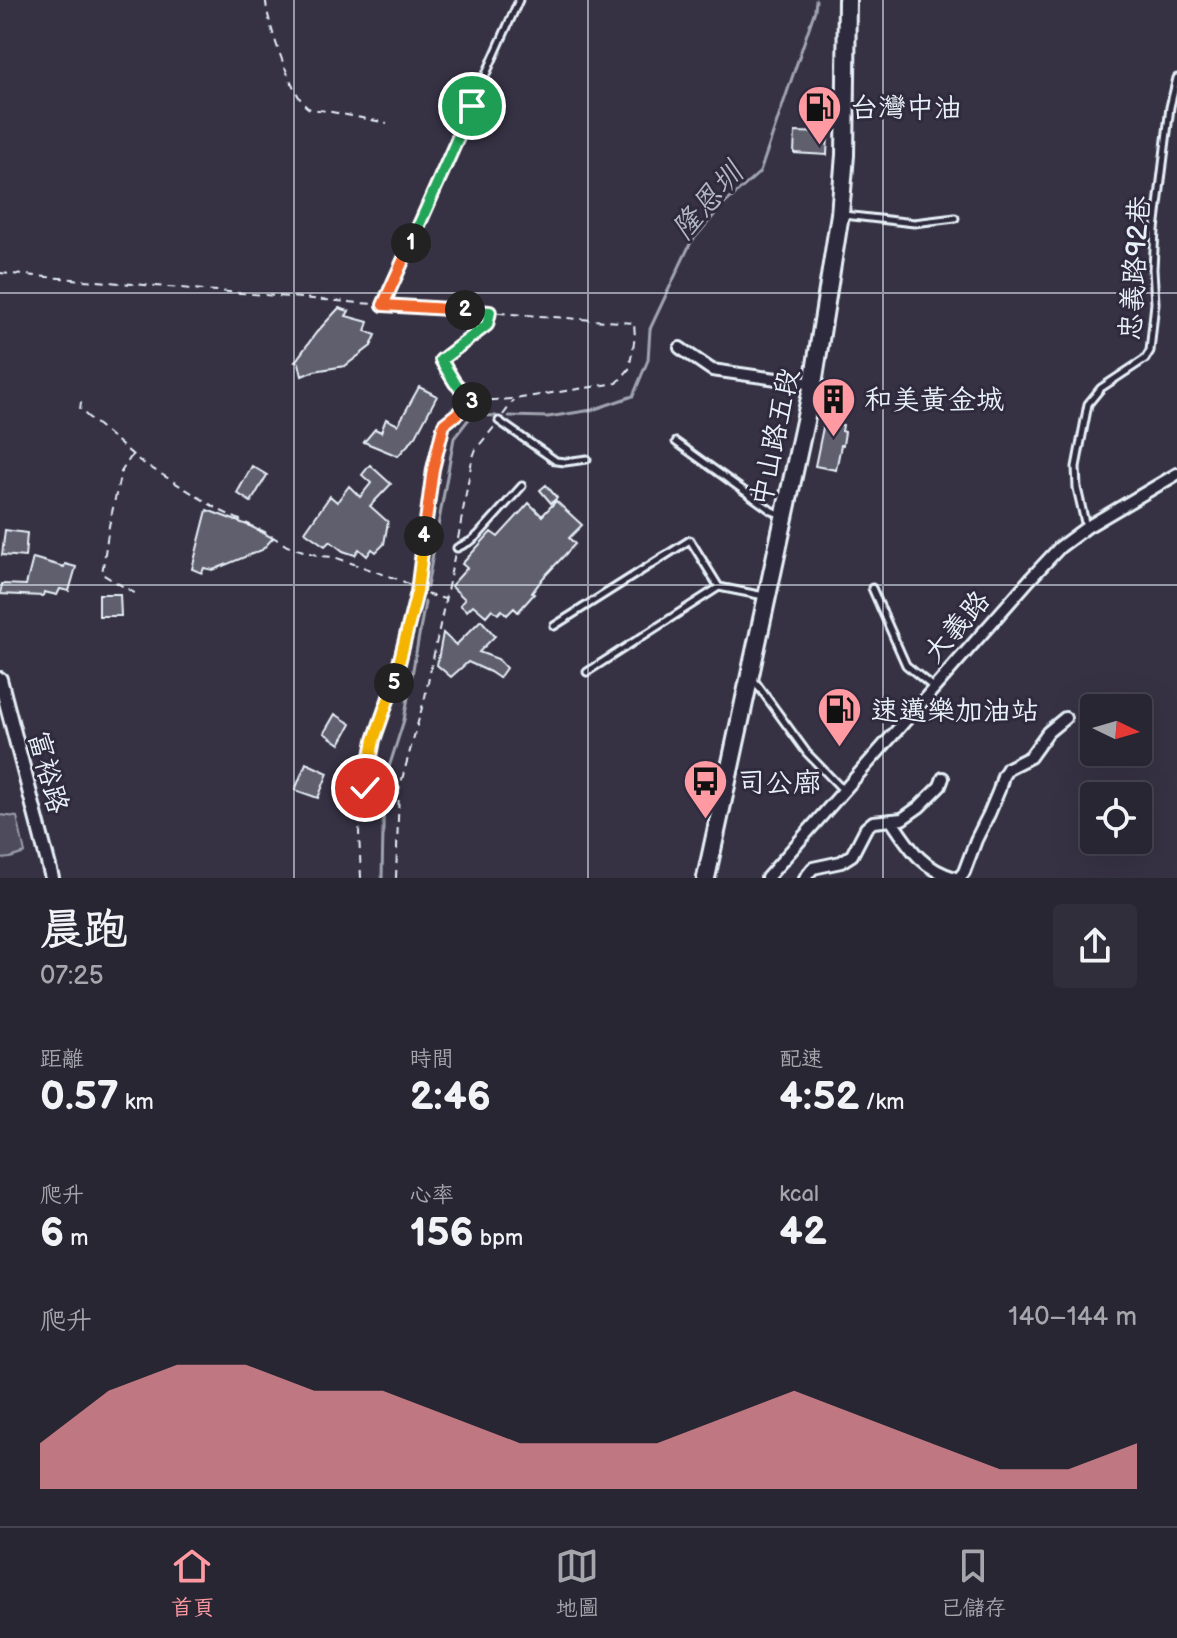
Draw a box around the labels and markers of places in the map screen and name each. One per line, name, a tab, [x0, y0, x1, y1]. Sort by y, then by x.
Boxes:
pin	[438, 72, 506, 140]
fuel station icon: 台灣中油	[795, 83, 843, 146]
place label: 台灣中油	[850, 92, 962, 125]
pin: 1	[391, 223, 431, 263]
pin: 2	[445, 290, 485, 330]
building icon: 和美黃金城	[809, 375, 857, 438]
pin: 3	[452, 382, 492, 422]
place label: 和美黃金城	[864, 384, 1004, 417]
pin: 4	[404, 516, 444, 556]
pin: 5	[374, 663, 414, 703]
fuel station icon: 速邁樂加油站	[816, 686, 864, 749]
place label: 速邁樂加油站	[871, 695, 1039, 728]
pin	[331, 754, 399, 822]
bus stop icon: 司公廍	[682, 758, 730, 821]
place label: 司公廍	[737, 767, 821, 800]

